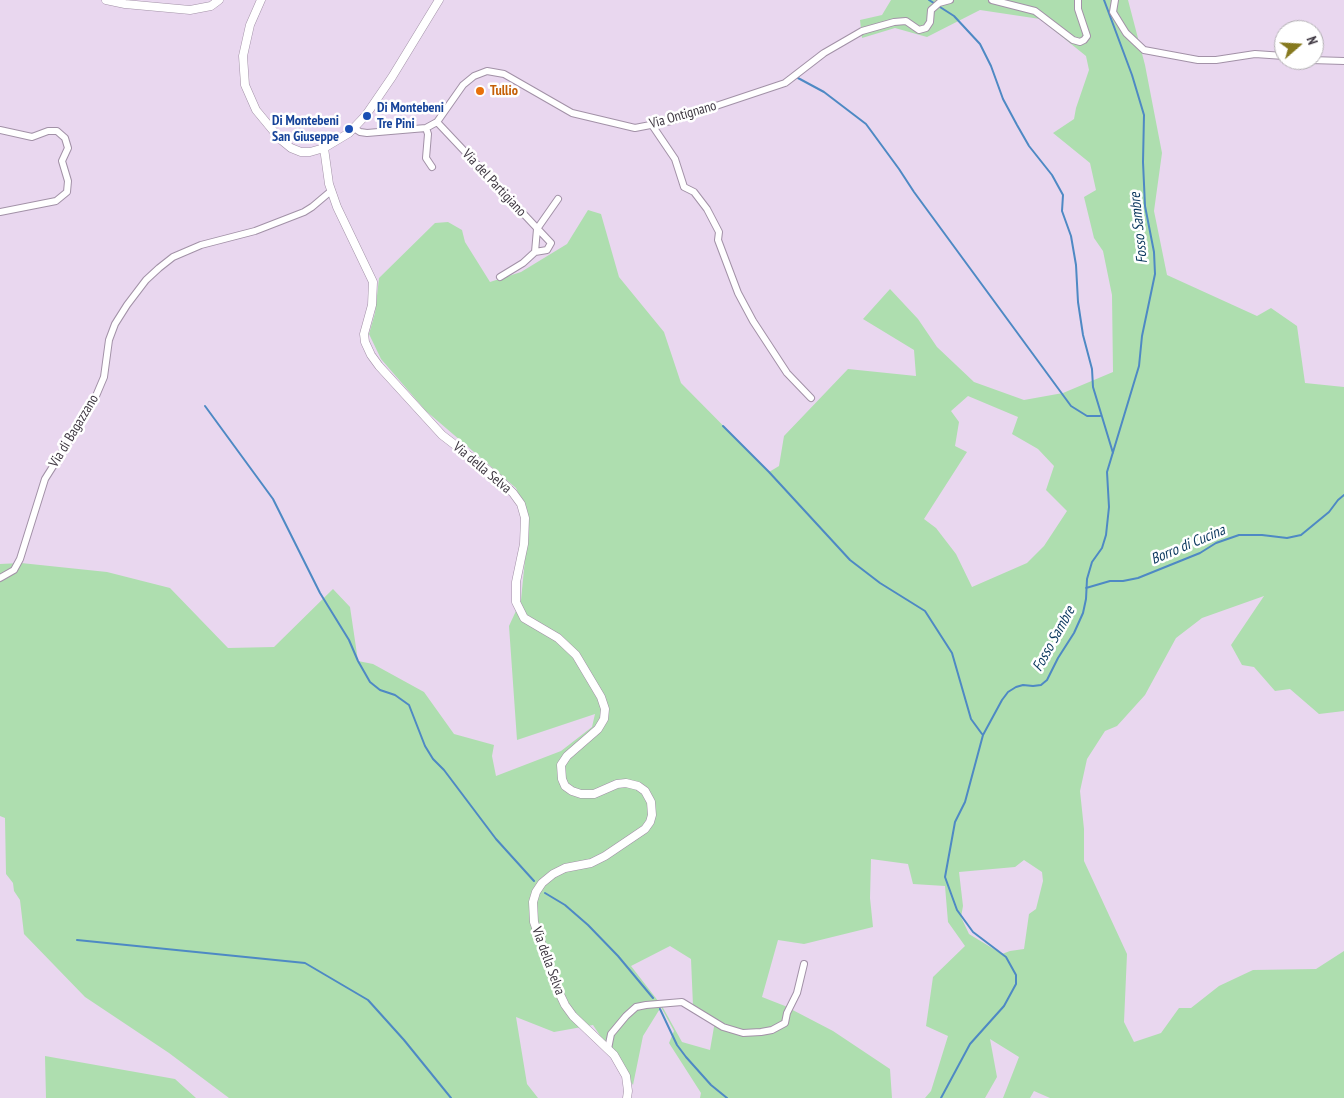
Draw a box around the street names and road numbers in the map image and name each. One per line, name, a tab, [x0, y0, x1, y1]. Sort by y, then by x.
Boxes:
street label: Via Ontignano	[648, 97, 718, 133]
street label: Via del Partigiano	[459, 146, 529, 220]
street label: Via di Bagazzano	[46, 392, 102, 470]
street label: Via della Selva	[449, 439, 515, 497]
street label: Via della Selva	[528, 925, 568, 997]

